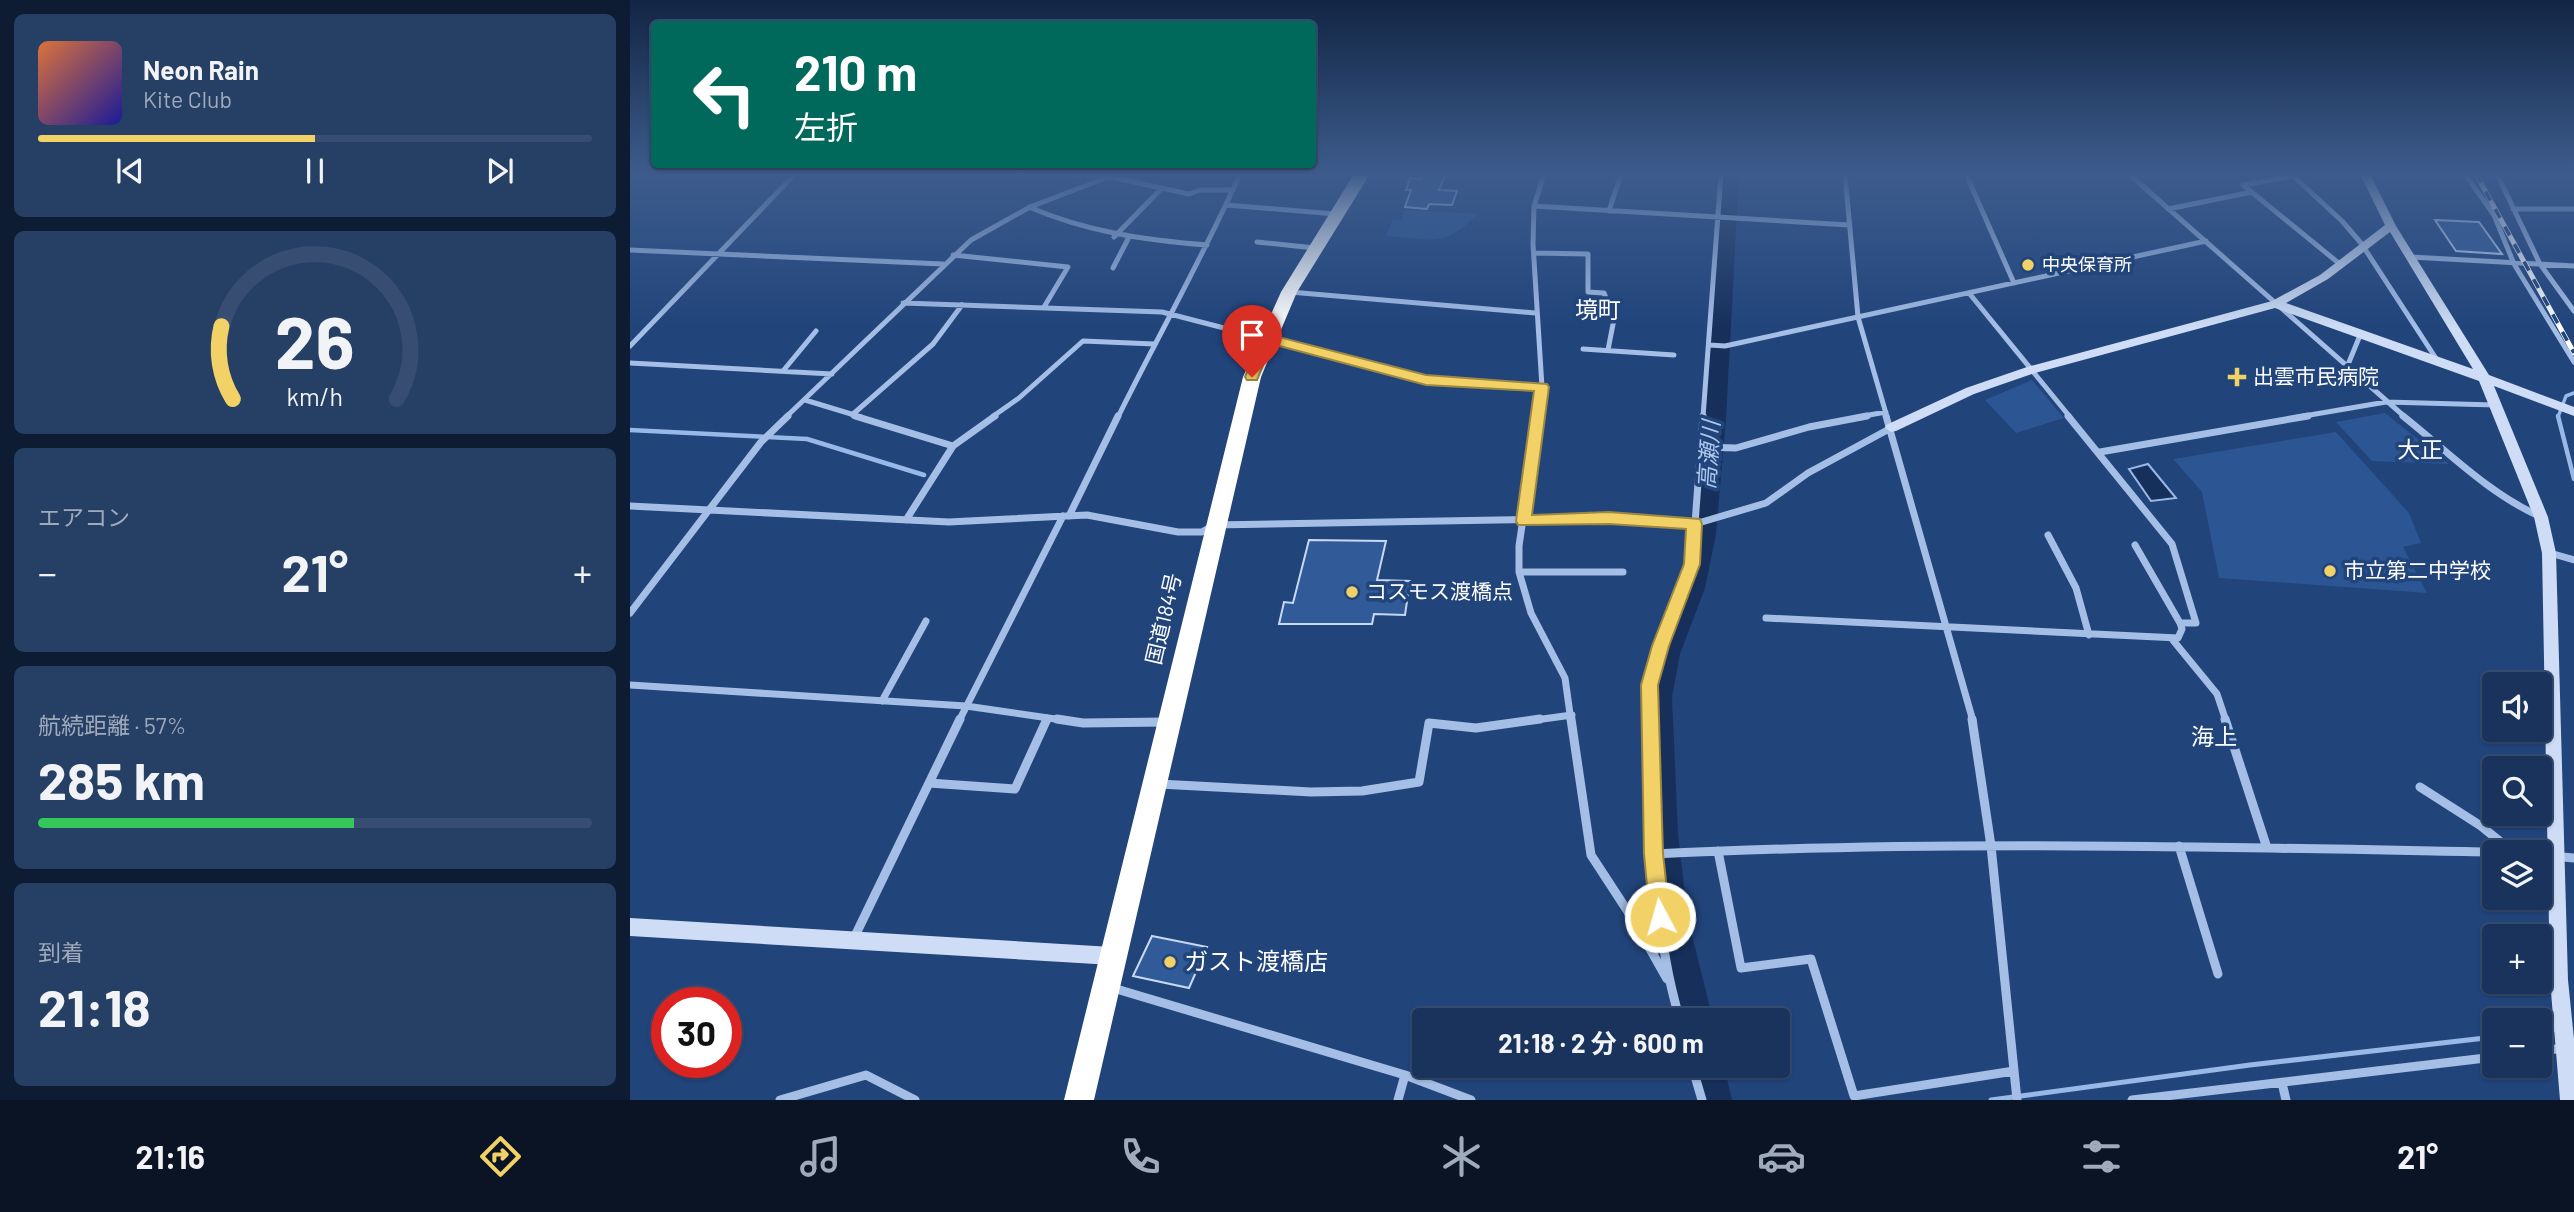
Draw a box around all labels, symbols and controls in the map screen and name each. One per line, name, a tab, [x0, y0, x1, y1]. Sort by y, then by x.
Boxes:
text: 210 m	[794, 42, 917, 101]
icon: left	[679, 49, 770, 140]
text: Neon Rain	[143, 54, 259, 85]
text: Kite Club	[143, 85, 232, 113]
text: 左折	[794, 107, 858, 145]
icon: previous	[111, 152, 149, 190]
icon: pause	[296, 152, 334, 190]
icon: next	[481, 152, 519, 190]
place label: 中央保育所	[2042, 253, 2132, 275]
marker: 中央保育所	[2020, 257, 2036, 273]
district label: 境町	[1575, 295, 1621, 323]
text: 26	[275, 296, 355, 384]
pin	[1222, 305, 1282, 377]
icon: arrive	[1233, 316, 1271, 354]
place label: 出雲市民病院	[2253, 363, 2379, 388]
marker: 出雲市民病院	[2227, 367, 2247, 387]
text: km/h	[287, 381, 343, 411]
water label: 高瀬川	[1692, 417, 1725, 490]
district label: 大正	[2397, 435, 2443, 463]
text: エアコン	[38, 503, 130, 531]
text: 21°	[282, 540, 348, 602]
text: −	[38, 549, 57, 595]
text: +	[573, 549, 592, 595]
place label: 市立第二中学校	[2344, 557, 2491, 582]
marker: 市立第二中学校	[2322, 563, 2338, 579]
street label: 国道184号	[1140, 571, 1185, 667]
place label: コスモス渡橋点	[1366, 578, 1513, 603]
marker: コスモス渡橋点	[1344, 584, 1360, 600]
map controls	[2482, 672, 2552, 1078]
button: sound	[2482, 672, 2552, 742]
text: 航続距離 · 57%	[38, 711, 186, 739]
district label: 海上	[2191, 722, 2237, 750]
text: 285 km	[38, 748, 205, 810]
button: search	[2482, 756, 2552, 826]
button: layers	[2482, 840, 2552, 910]
position arrow	[1623, 880, 1697, 954]
button: +	[2482, 924, 2552, 994]
text: 到着	[38, 938, 84, 966]
place label: ガスト渡橋店	[1184, 946, 1328, 975]
marker: ガスト渡橋店	[1162, 954, 1178, 970]
text: 21:18	[38, 975, 151, 1037]
speed limit sign: 30	[651, 987, 742, 1078]
button: −	[2482, 1008, 2552, 1078]
text: 21:18 · 2 分 · 600 m	[1498, 1027, 1704, 1058]
icon: directions	[476, 1132, 525, 1181]
icon: music	[796, 1132, 845, 1181]
icon: phone	[1116, 1132, 1165, 1181]
icon: climate	[1437, 1132, 1486, 1181]
icon: car	[1757, 1132, 1806, 1181]
icon: filters	[2077, 1132, 2126, 1181]
text: 21:16	[136, 1137, 205, 1175]
text: 21°	[2397, 1137, 2438, 1175]

